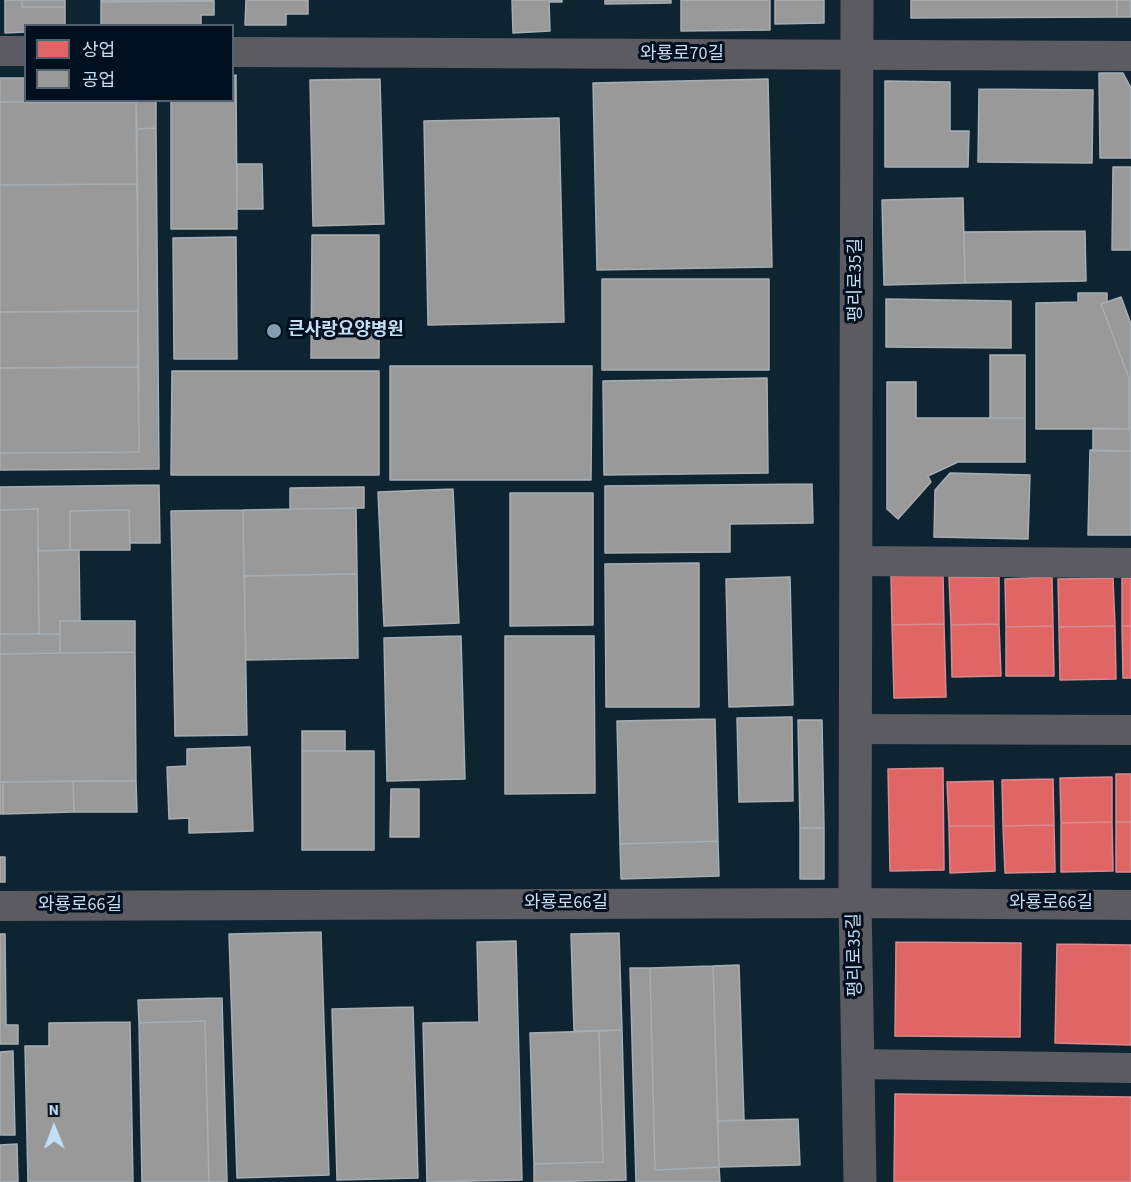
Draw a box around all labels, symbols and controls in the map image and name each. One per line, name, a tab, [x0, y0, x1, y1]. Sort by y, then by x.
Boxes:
legend	[24, 24, 234, 102]
text: 상업	[82, 38, 115, 63]
street label: 와룡로70길	[640, 44, 724, 66]
text: 공업	[82, 68, 115, 93]
street label: 평리로35길	[846, 238, 868, 322]
place label: 큰사랑요양병원	[288, 320, 404, 342]
marker: 큰사랑요양병원	[265, 322, 283, 340]
street label: 와룡로66길	[524, 893, 608, 915]
street label: 와룡로66길	[1009, 893, 1093, 915]
street label: 와룡로66길	[38, 895, 122, 917]
street label: 평리로35길	[844, 913, 868, 997]
north arrow	[24, 1098, 84, 1158]
text: N	[48, 1099, 59, 1121]

